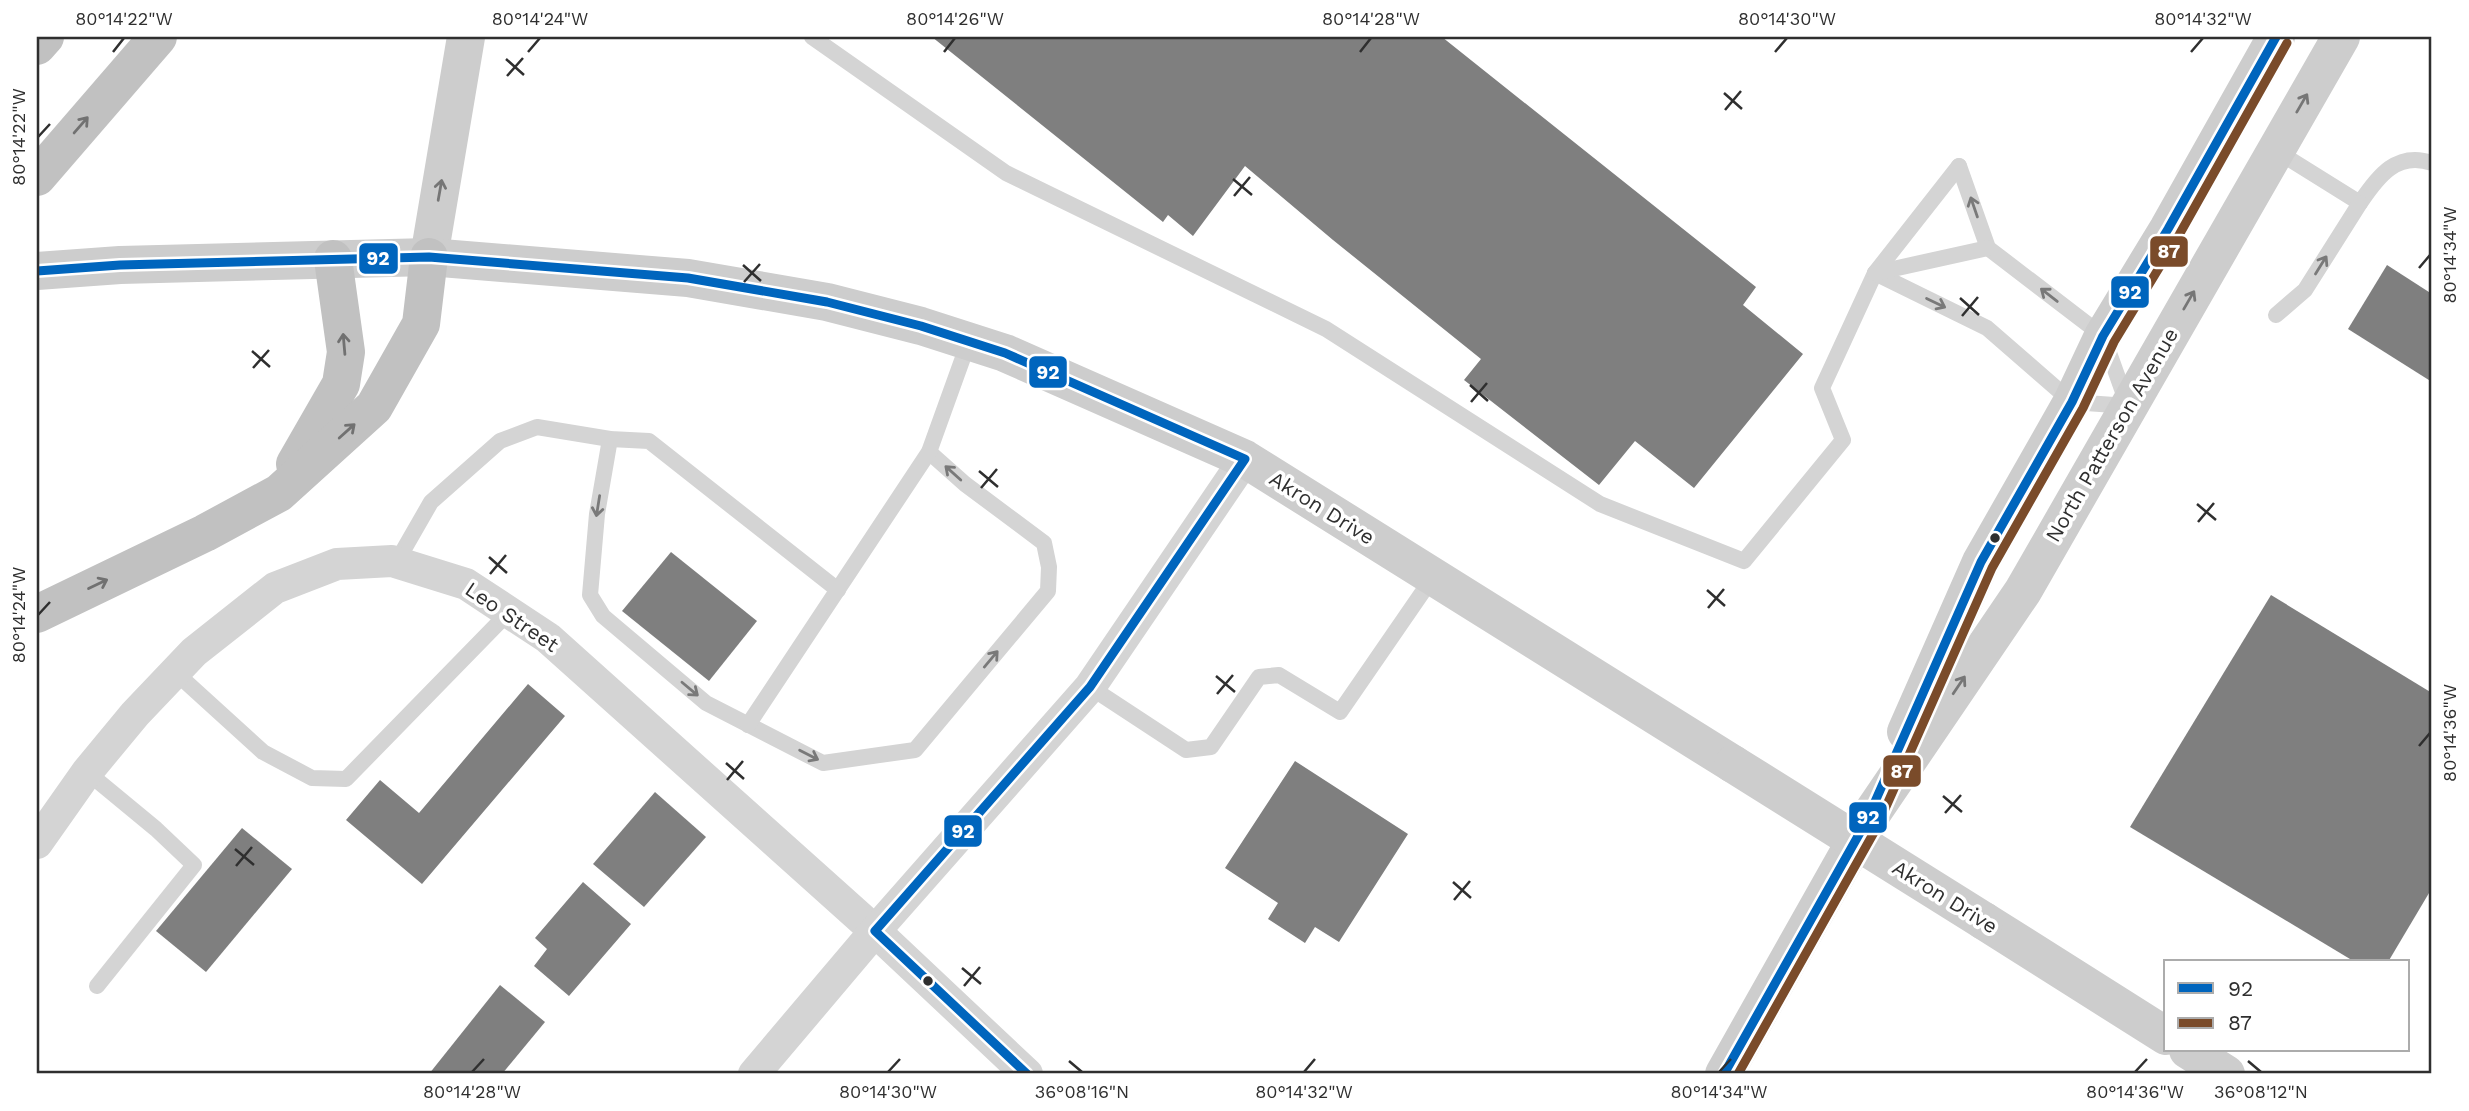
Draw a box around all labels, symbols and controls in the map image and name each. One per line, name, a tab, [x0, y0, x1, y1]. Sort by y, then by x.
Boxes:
text: 80°14'22"W	[75, 8, 173, 29]
text: 80°14'24"W	[492, 8, 588, 29]
text: 80°14'26"W	[906, 8, 1004, 29]
text: 80°14'28"W	[1322, 8, 1420, 29]
text: 80°14'30"W	[1738, 8, 1836, 29]
text: 80°14'32"W	[2154, 8, 2252, 29]
text: 80°14'22"W	[8, 88, 29, 186]
one-way arrow	[2296, 94, 2310, 114]
one-way arrow	[73, 117, 90, 134]
one-way arrow	[434, 179, 447, 202]
one-way arrow	[1967, 196, 1979, 218]
text: 80°14'34"W	[2439, 206, 2460, 304]
line badge: 87	[2149, 235, 2189, 268]
text: 87	[2158, 240, 2180, 263]
line badge: 92	[358, 242, 399, 275]
text: 92	[366, 247, 390, 270]
one-way arrow	[2313, 256, 2328, 275]
line badge: 92	[2110, 275, 2150, 309]
text: 92	[2118, 281, 2142, 304]
one-way arrow	[2040, 287, 2059, 302]
one-way arrow	[2182, 291, 2196, 311]
one-way arrow	[1925, 297, 1946, 311]
street label: North Patterson Avenue	[2040, 323, 2183, 546]
one-way arrow	[337, 333, 350, 356]
line badge: 92	[1028, 355, 1068, 389]
text: 92	[1036, 361, 1060, 384]
one-way arrow	[338, 423, 356, 439]
one-way arrow	[944, 465, 962, 481]
street label: Akron Drive	[1265, 465, 1379, 550]
one-way arrow	[592, 494, 605, 517]
unlabelled marker	[1988, 531, 2002, 545]
text: 80°14'24"W	[8, 567, 29, 663]
street label: Leo Street	[461, 576, 564, 657]
one-way arrow	[87, 577, 108, 590]
one-way arrow	[983, 650, 999, 668]
one-way arrow	[1952, 676, 1966, 695]
one-way arrow	[680, 682, 698, 697]
text: 80°14'36"W	[2439, 684, 2460, 782]
one-way arrow	[798, 749, 819, 763]
line badge: 87	[1882, 754, 1922, 788]
text: 87	[1891, 760, 1913, 783]
line badge: 92	[1848, 801, 1888, 834]
text: 92	[1856, 806, 1880, 829]
line badge: 92	[943, 814, 983, 848]
text: 92	[951, 820, 975, 843]
street label: Akron Drive	[1888, 854, 2002, 939]
legend	[2164, 960, 2410, 1052]
unlabelled marker	[921, 974, 935, 988]
text: 92	[2228, 976, 2253, 1001]
text: 87	[2228, 1010, 2252, 1035]
text: 80°14'28"W	[423, 1081, 521, 1102]
text: 80°14'30"W	[839, 1081, 937, 1102]
text: 36°08'16"N	[1035, 1081, 1129, 1102]
text: 80°14'32"W	[1255, 1081, 1353, 1102]
text: 80°14'34"W	[1670, 1081, 1768, 1102]
text: 80°14'36"W	[2086, 1081, 2184, 1102]
text: 36°08'12"N	[2214, 1081, 2308, 1102]

